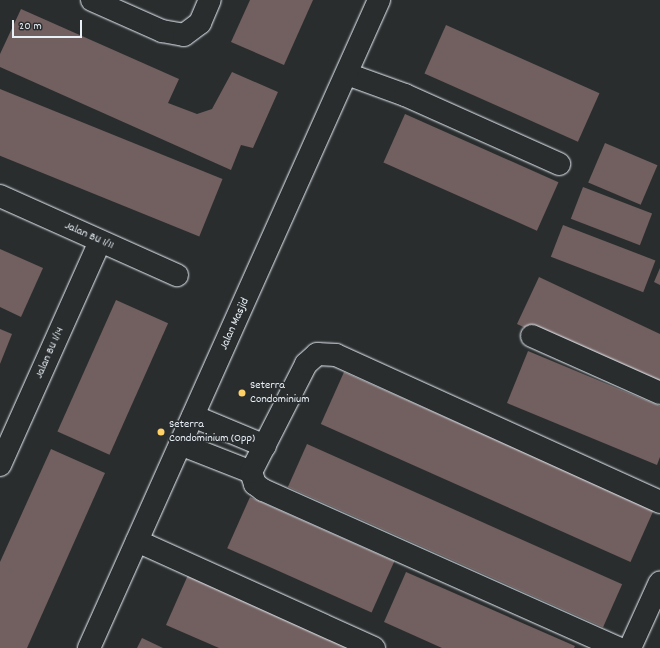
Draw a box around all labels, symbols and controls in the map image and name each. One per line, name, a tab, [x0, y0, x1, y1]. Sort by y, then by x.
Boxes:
scale bar	[14, 12, 84, 38]
text: 20 m	[19, 18, 42, 35]
street label: Jalan BU 1/11	[62, 219, 116, 253]
street label: Jalan Masjid	[217, 296, 253, 352]
street label: Jalan BU 1/14	[32, 325, 68, 381]
place label: Seterra Condominium	[250, 379, 309, 407]
marker: Seterra Condominium	[237, 388, 247, 398]
place label: Seterra Condominium (Opp)	[169, 418, 255, 446]
marker: Seterra Condominium (Opp)	[156, 427, 166, 437]

